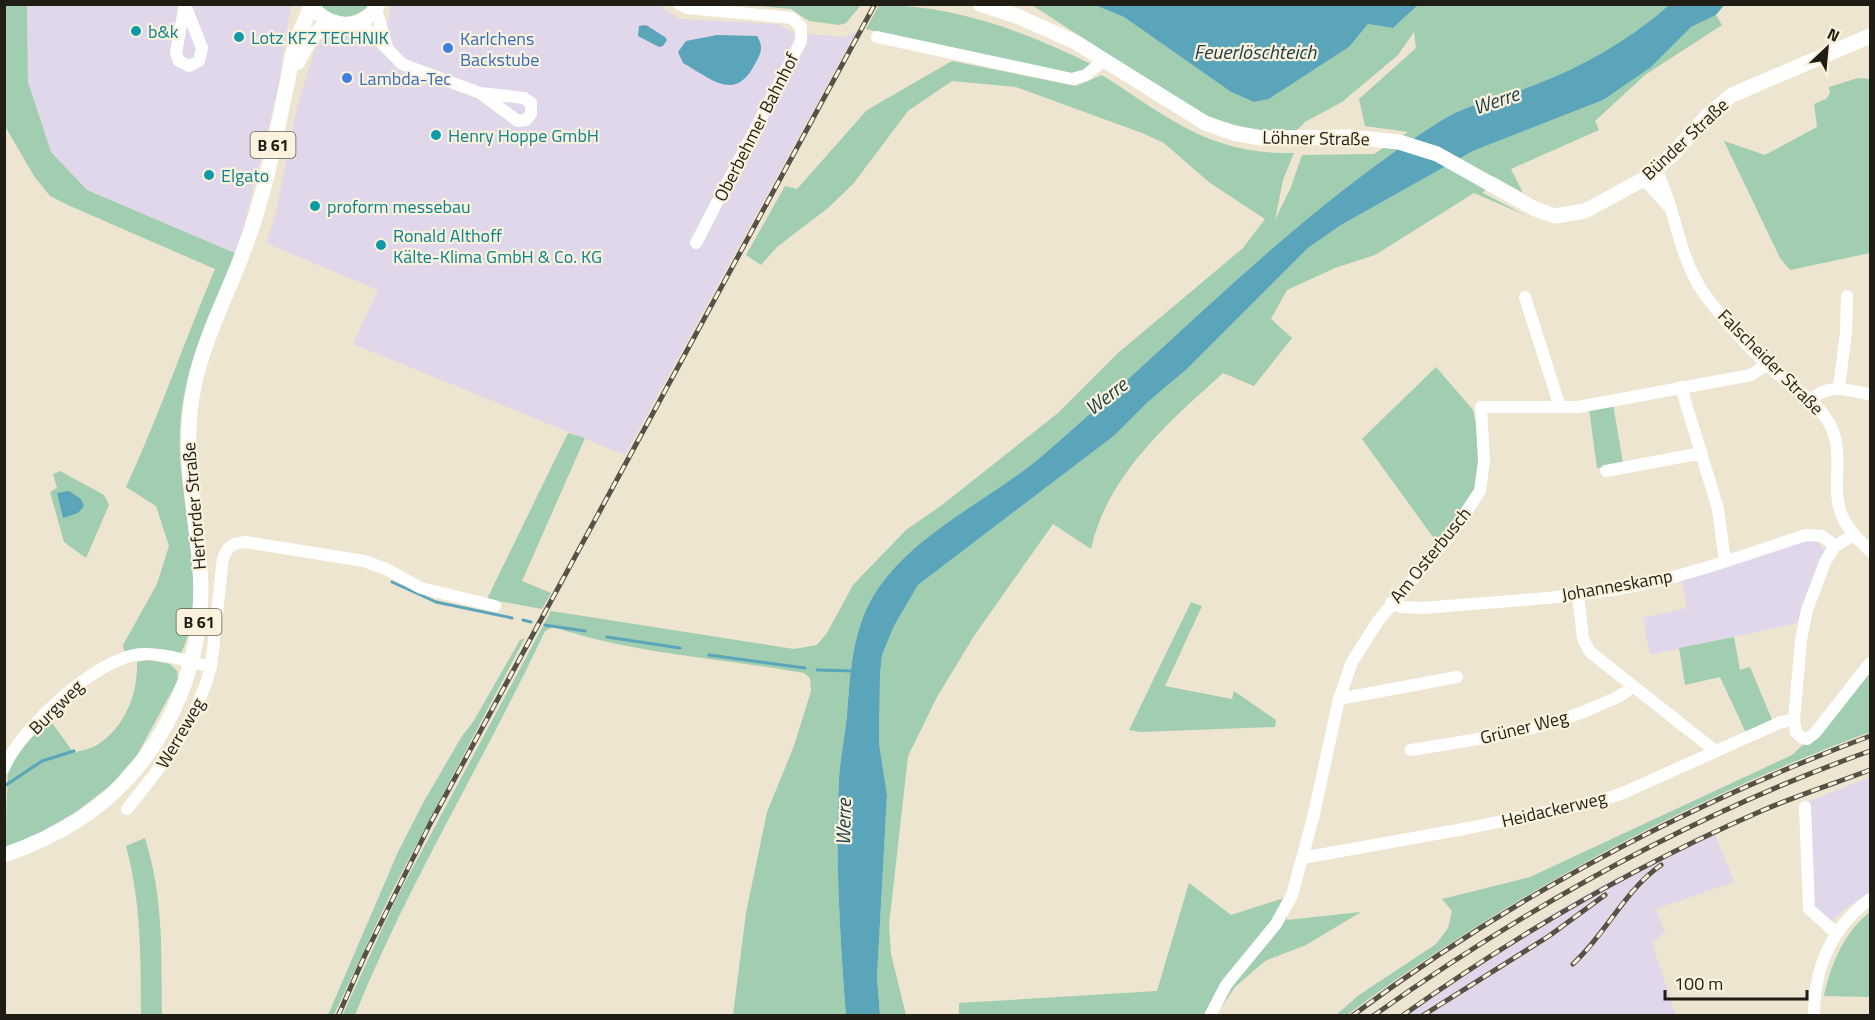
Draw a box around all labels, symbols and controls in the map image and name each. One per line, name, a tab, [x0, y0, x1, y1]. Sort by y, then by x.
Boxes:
place label: b&k	[148, 18, 179, 45]
north arrow	[1797, 18, 1857, 78]
text: N	[1823, 21, 1844, 48]
marker: b&k	[129, 24, 143, 38]
place label: Lotz KFZ TECHNIK	[251, 24, 389, 51]
place label: Karlchens Backstube	[460, 25, 539, 73]
marker: Lotz KFZ TECHNIK	[232, 30, 246, 44]
water label: Feuerlöschteich	[1194, 36, 1317, 67]
marker: Karlchens Backstube	[441, 41, 455, 55]
street label: Oberbehmer Bahnhof	[707, 48, 805, 206]
place label: Lambda-Tec	[359, 65, 451, 92]
marker: Lambda-Tec	[340, 71, 354, 85]
water label: Werre	[1469, 77, 1525, 122]
street label: Bünder Straße	[1636, 92, 1734, 186]
place label: Henry Hoppe GmbH	[448, 122, 599, 149]
street label: Löhner Straße	[1262, 124, 1370, 152]
marker: Henry Hoppe GmbH	[429, 128, 443, 142]
road number: B 61	[250, 132, 296, 158]
place label: Elgato	[221, 162, 269, 189]
marker: Elgato	[202, 168, 216, 182]
place label: proform messebau	[327, 193, 471, 220]
marker: proform messebau	[308, 199, 322, 213]
place label: Ronald Althoff Kälte-Klima GmbH & Co. KG	[393, 222, 602, 270]
marker: Ronald Althoff Kälte-Klima GmbH & Co. KG	[374, 238, 388, 252]
street label: Falscheider Straße	[1712, 303, 1830, 421]
water label: Werre	[1078, 368, 1135, 423]
street label: Herforder Straße	[175, 441, 213, 571]
street label: Am Osterbusch	[1383, 501, 1477, 609]
street label: Johanneskamp	[1559, 562, 1675, 608]
road number: B 61	[176, 609, 222, 635]
street label: Burgweg	[22, 673, 90, 741]
street label: Werreweg	[149, 693, 211, 773]
street label: Grüner Weg	[1477, 703, 1571, 751]
street label: Heidackerweg	[1499, 784, 1609, 834]
water label: Werre	[827, 796, 859, 846]
scale bar	[1665, 963, 1808, 1001]
text: 100 m	[1674, 970, 1723, 997]

